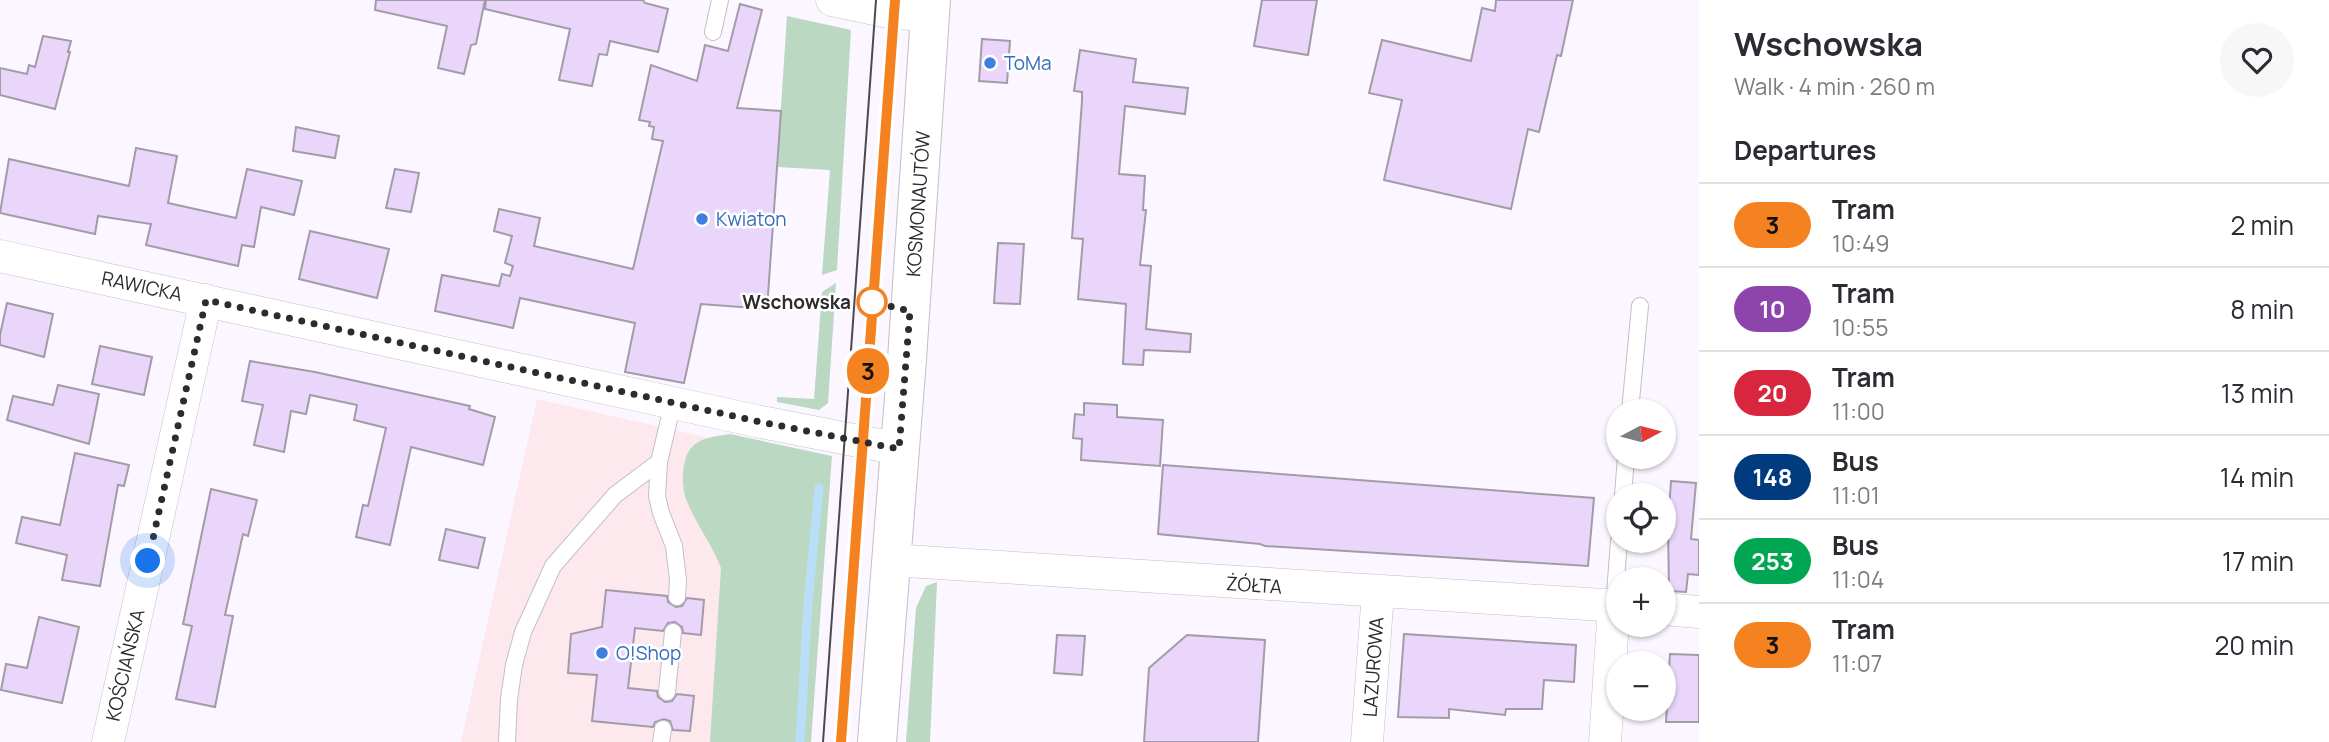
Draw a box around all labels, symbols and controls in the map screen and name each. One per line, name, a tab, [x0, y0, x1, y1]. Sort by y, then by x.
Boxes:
text: Wschowska	[1734, 21, 1923, 66]
button: heart	[2220, 23, 2294, 97]
place label: ToMa	[1004, 50, 1052, 76]
marker: ToMa	[982, 55, 998, 71]
text: Walk · 4 min · 260 m	[1734, 70, 1935, 102]
street label: KOSMONAUTÓW	[900, 130, 936, 278]
text: Departures	[1734, 132, 1876, 168]
text: Tram	[1832, 191, 1895, 227]
place label: Kwiaton	[716, 206, 787, 232]
text: 2 min	[2230, 207, 2294, 243]
text: 3	[1766, 208, 1779, 241]
marker: Kwiaton	[694, 211, 710, 227]
text: 10:49	[1832, 227, 1889, 259]
street label: RAWICKA	[99, 265, 185, 307]
text: Tram	[1832, 275, 1895, 311]
marker: Wschowska	[857, 287, 887, 317]
place label: Wschowska	[742, 289, 851, 315]
text: 8 min	[2230, 291, 2294, 327]
text: 10	[1759, 292, 1786, 325]
text: 10:55	[1832, 311, 1888, 343]
line badge: 3	[845, 348, 891, 394]
text: 3	[861, 354, 875, 387]
text: Tram	[1832, 359, 1895, 395]
text: 13 min	[2221, 375, 2294, 411]
text: 20	[1757, 376, 1788, 409]
text: 11:00	[1832, 395, 1885, 427]
north arrow	[1606, 399, 1676, 469]
map controls	[1606, 399, 1676, 721]
text: Bus	[1832, 443, 1879, 479]
text: 14 min	[2220, 459, 2294, 495]
text: 148	[1753, 460, 1792, 493]
text: 11:01	[1832, 479, 1880, 511]
button: locate	[1606, 483, 1676, 553]
text: Bus	[1832, 527, 1879, 563]
your location	[130, 543, 165, 578]
text: 17 min	[2222, 543, 2294, 579]
text: 253	[1751, 544, 1794, 577]
text: 11:04	[1832, 563, 1884, 595]
button: +	[1606, 567, 1676, 637]
street label: ŻÓŁTA	[1225, 570, 1283, 600]
street label: KOŚCIAŃSKA	[99, 606, 151, 724]
text: Tram	[1832, 611, 1895, 647]
street label: LAZUROWA	[1357, 616, 1389, 718]
text: 20 min	[2215, 627, 2294, 663]
text: 3	[1766, 628, 1779, 661]
place label: O!Shop	[616, 640, 681, 666]
marker: O!Shop	[594, 645, 610, 661]
text: 11:07	[1832, 647, 1882, 679]
button: −	[1606, 651, 1676, 721]

